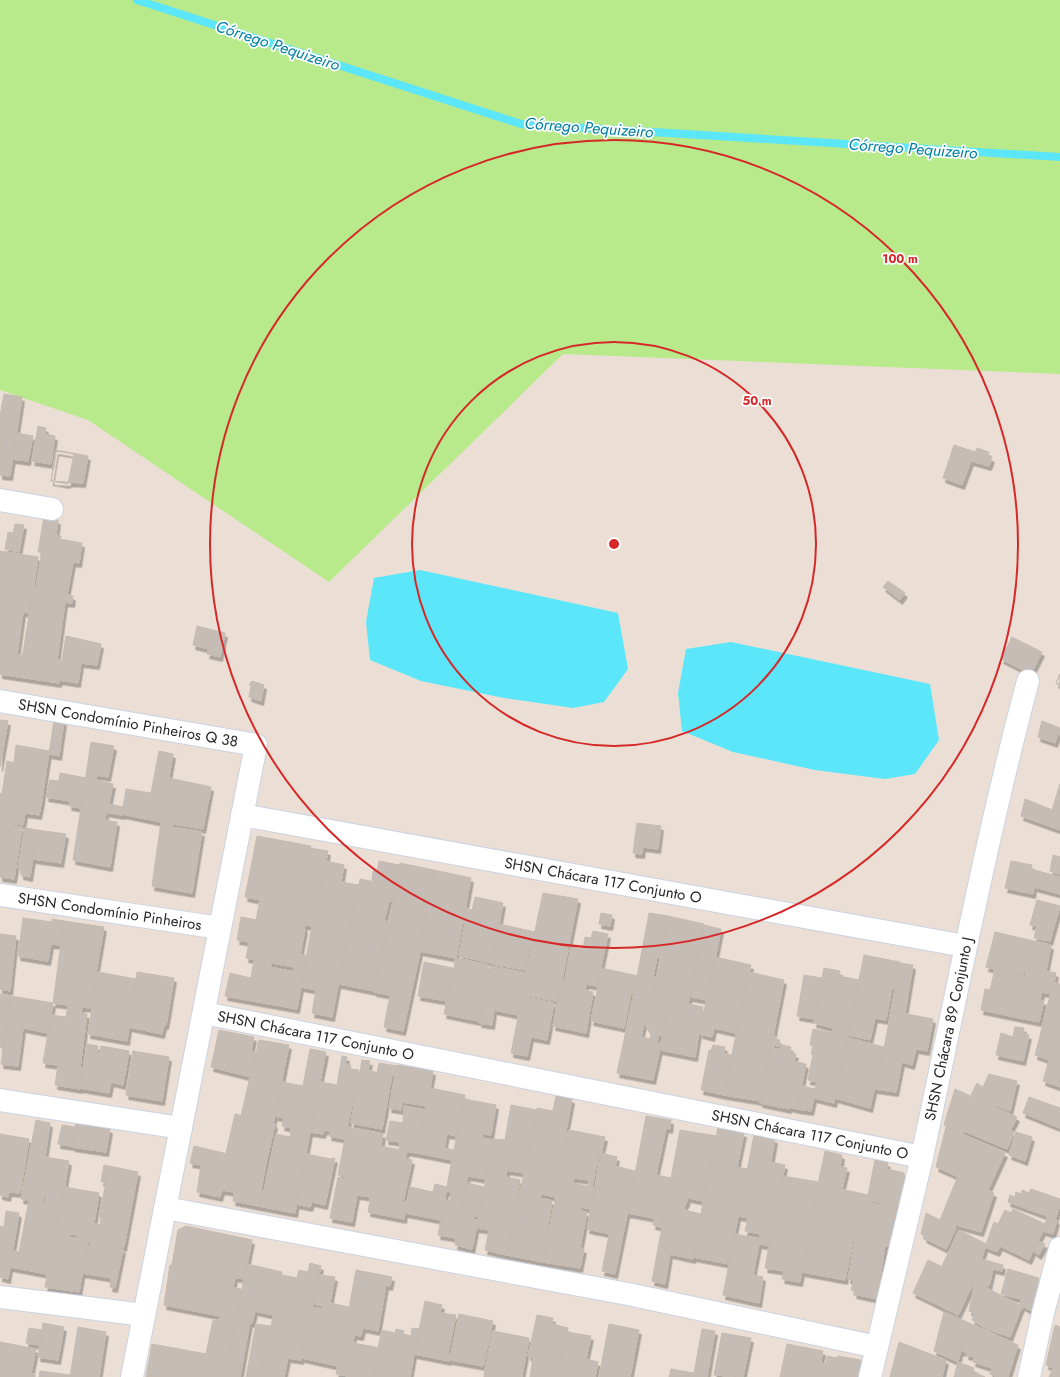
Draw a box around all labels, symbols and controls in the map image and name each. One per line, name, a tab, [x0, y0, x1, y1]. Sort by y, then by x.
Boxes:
water label: Córrego Pequizeiro	[213, 15, 343, 77]
water label: Córrego Pequizeiro	[524, 112, 655, 144]
water label: Córrego Pequizeiro	[848, 133, 979, 165]
text: 100 m	[882, 250, 918, 268]
text: 50 m	[742, 392, 772, 410]
centre of rings	[607, 537, 621, 551]
street label: SHSN Condomínio Pinheiros Q 38	[17, 693, 240, 753]
street label: SHSN Chácara 117 Conjunto O	[503, 852, 704, 909]
street label: SHSN Condomínio Pinheiros	[16, 887, 203, 936]
street label: SHSN Chácara 89 Conjunto J	[919, 935, 979, 1123]
street label: SHSN Chácara 117 Conjunto O	[215, 1005, 416, 1066]
street label: SHSN Chácara 117 Conjunto O	[710, 1104, 910, 1165]

